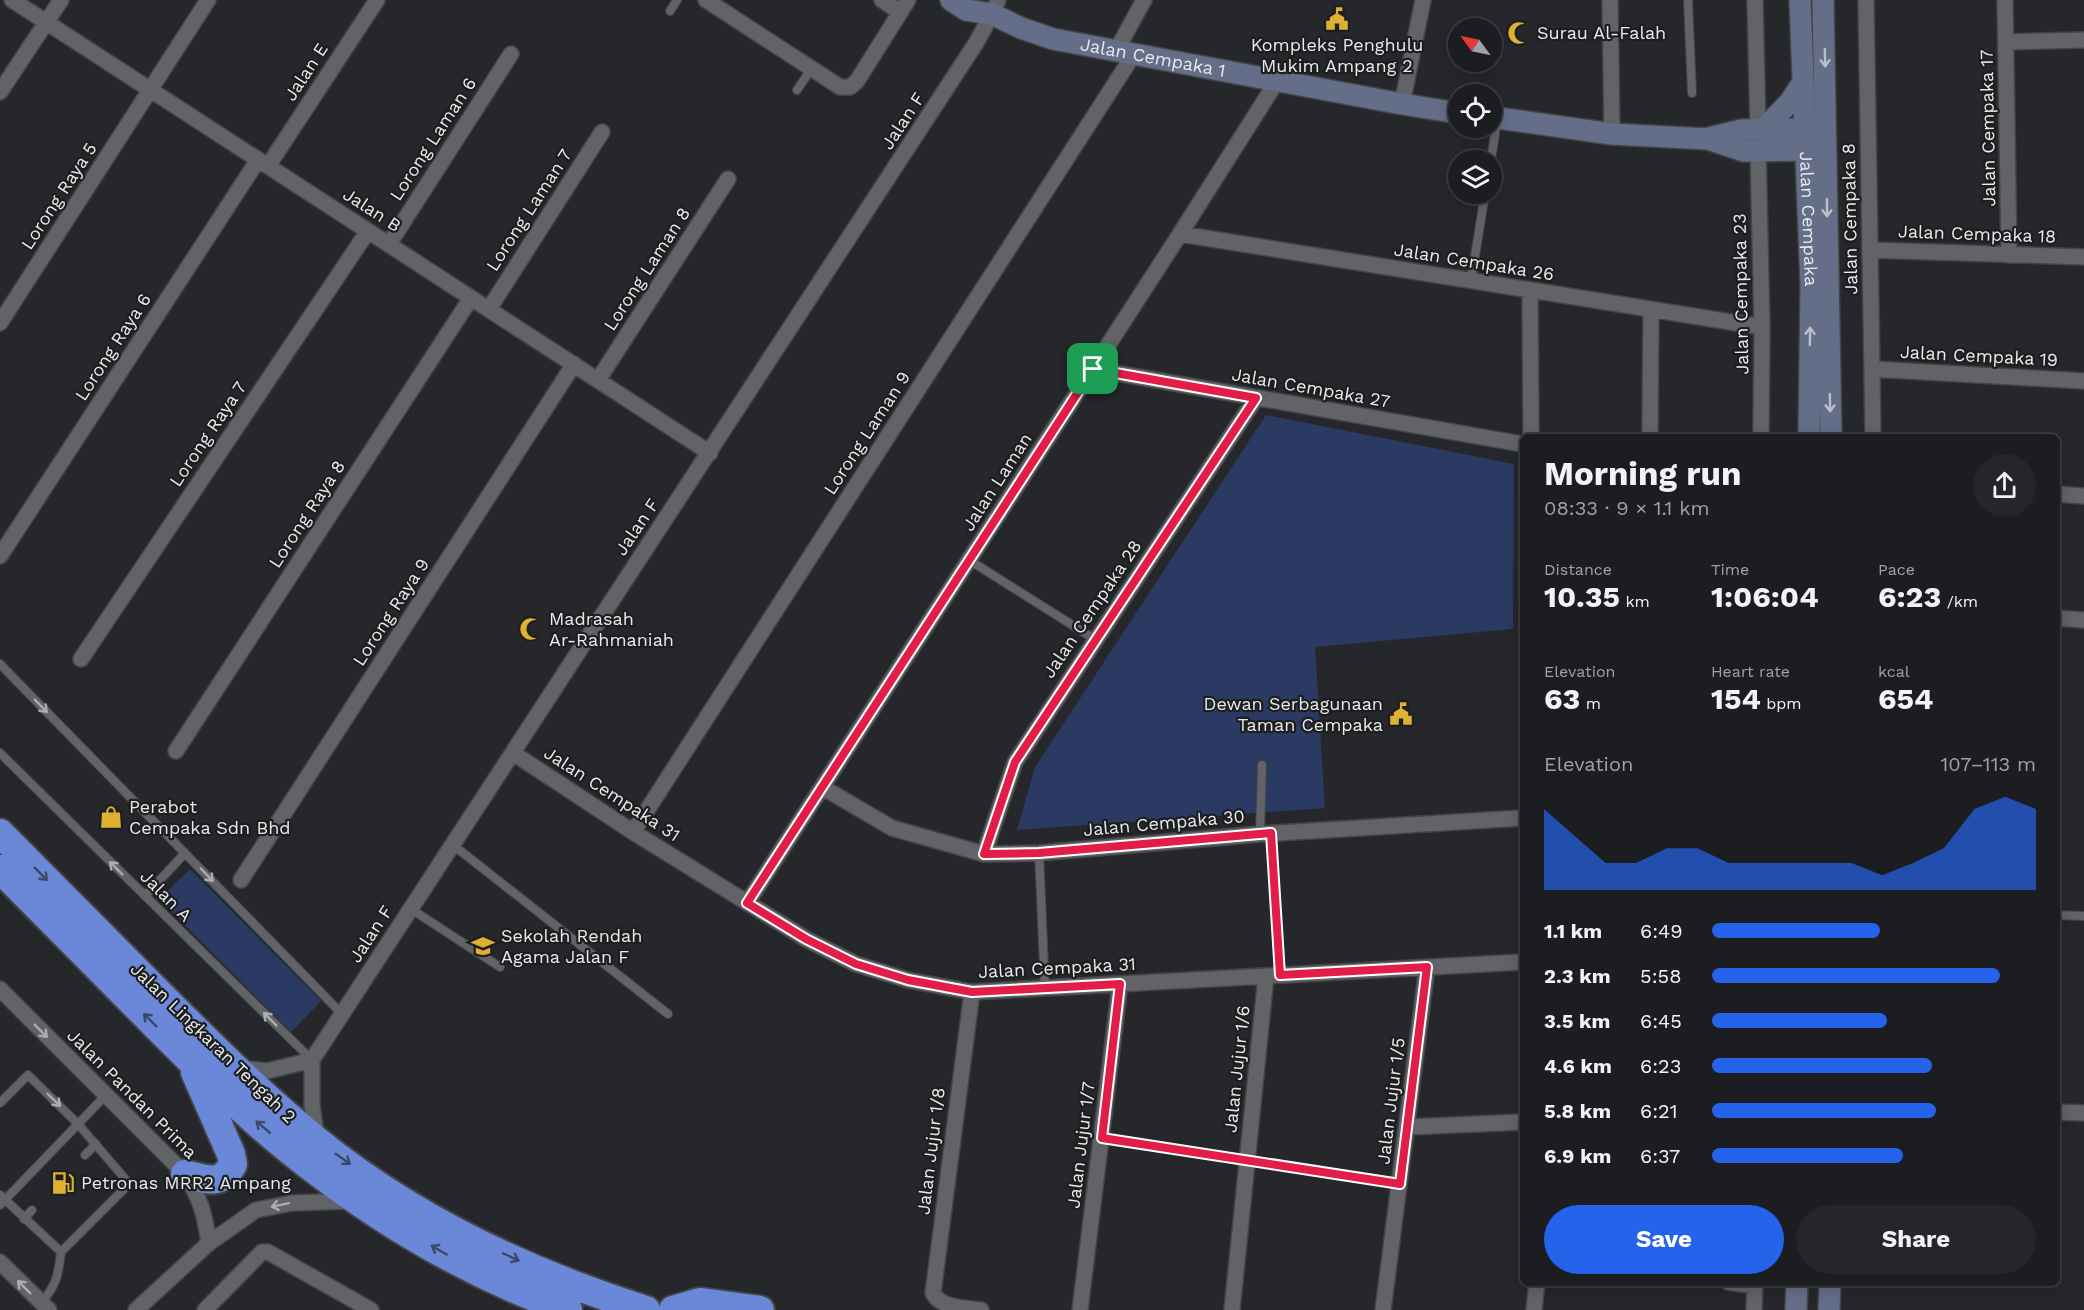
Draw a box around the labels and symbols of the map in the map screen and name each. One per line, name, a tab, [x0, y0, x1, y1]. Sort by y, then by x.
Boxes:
public building icon: Kompleks Penghulu Mukim Ampang 2	[1324, 6, 1350, 32]
north arrow	[1448, 18, 1502, 72]
mosque icon: Surau Al-Falah	[1506, 20, 1532, 46]
place label: Surau Al-Falah	[1537, 22, 1666, 43]
street label: Jalan Cempaka 1	[1079, 33, 1227, 81]
place label: Kompleks Penghulu Mukim Ampang 2	[1251, 34, 1423, 76]
street label: Jalan E	[279, 39, 332, 105]
one-way arrow	[1819, 48, 1830, 68]
street label: Jalan Cempaka 17	[1976, 49, 1999, 207]
street label: Lorong Laman 6	[385, 73, 480, 204]
street label: Jalan F	[876, 88, 929, 153]
street label: Lorong Raya 5	[16, 138, 101, 253]
street label: Jalan Cempaka 8	[1838, 143, 1861, 295]
street label: Lorong Laman 7	[481, 145, 576, 275]
street label: Jalan Cempaka	[1796, 151, 1822, 287]
street label: Jalan B	[339, 183, 405, 236]
one-way arrow	[1822, 198, 1833, 218]
street label: Lorong Laman 8	[599, 203, 694, 334]
street label: Jalan Cempaka 23	[1729, 213, 1752, 375]
street label: Jalan Cempaka 18	[1898, 220, 2056, 247]
street label: Jalan Cempaka 26	[1393, 238, 1556, 285]
street label: Lorong Raya 6	[70, 289, 155, 404]
one-way arrow	[1804, 327, 1816, 347]
street label: Jalan Cempaka 19	[1900, 341, 2059, 370]
pin	[1067, 343, 1118, 394]
street label: Jalan Cempaka 27	[1230, 363, 1392, 412]
street label: Lorong Laman 9	[819, 367, 914, 498]
street label: Lorong Raya 7	[165, 377, 250, 490]
one-way arrow	[1825, 393, 1836, 413]
street label: Jalan Laman	[957, 429, 1036, 535]
street label: Lorong Raya 8	[264, 456, 349, 571]
street label: Jalan F	[610, 494, 663, 559]
street label: Jalan Cempaka 28	[1038, 536, 1146, 682]
street label: Lorong Raya 9	[348, 554, 433, 669]
place label: Madrasah Ar-Rahmaniah	[549, 608, 674, 650]
mosque icon: Madrasah Ar-Rahmaniah	[518, 616, 544, 642]
place label: Dewan Serbagunaan Taman Cempaka	[1203, 693, 1383, 735]
one-way arrow	[34, 698, 48, 713]
public building icon: Dewan Serbagunaan Taman Cempaka	[1388, 701, 1414, 727]
street label: Jalan Cempaka 31	[540, 742, 684, 845]
place label: Perabot Cempaka Sdn Bhd	[129, 796, 291, 838]
shop icon: Perabot Cempaka Sdn Bhd	[98, 804, 124, 830]
street label: Jalan Cempaka 30	[1082, 805, 1246, 840]
one-way arrow	[109, 860, 124, 875]
street label: Jalan A	[136, 866, 197, 926]
one-way arrow	[34, 867, 49, 882]
one-way arrow	[199, 868, 214, 883]
street label: Jalan F	[344, 901, 397, 966]
place label: Sekolah Rendah Agama Jalan F	[501, 925, 642, 967]
school or university icon: Sekolah Rendah Agama Jalan F	[470, 933, 496, 959]
street label: Jalan Cempaka 31	[978, 953, 1136, 982]
street label: Jalan Lingkaran Tengah 2	[126, 958, 300, 1127]
street label: Jalan Jujur 1/6	[1219, 1004, 1254, 1134]
one-way arrow	[142, 1012, 157, 1027]
one-way arrow	[263, 1012, 278, 1027]
one-way arrow	[34, 1023, 49, 1038]
street label: Jalan Pandan Prima	[63, 1025, 201, 1163]
street label: Jalan Jujur 1/5	[1372, 1036, 1409, 1166]
street label: Jalan Jujur 1/7	[1062, 1080, 1099, 1209]
street label: Jalan Jujur 1/8	[912, 1086, 949, 1216]
one-way arrow	[46, 1093, 61, 1108]
one-way arrow	[255, 1121, 271, 1134]
one-way arrow	[334, 1153, 350, 1165]
fuel station icon: Petronas MRR2 Ampang	[50, 1170, 76, 1196]
place label: Petronas MRR2 Ampang	[81, 1172, 291, 1193]
one-way arrow	[271, 1200, 290, 1212]
one-way arrow	[431, 1244, 448, 1256]
one-way arrow	[501, 1252, 519, 1264]
one-way arrow	[17, 1279, 31, 1294]

